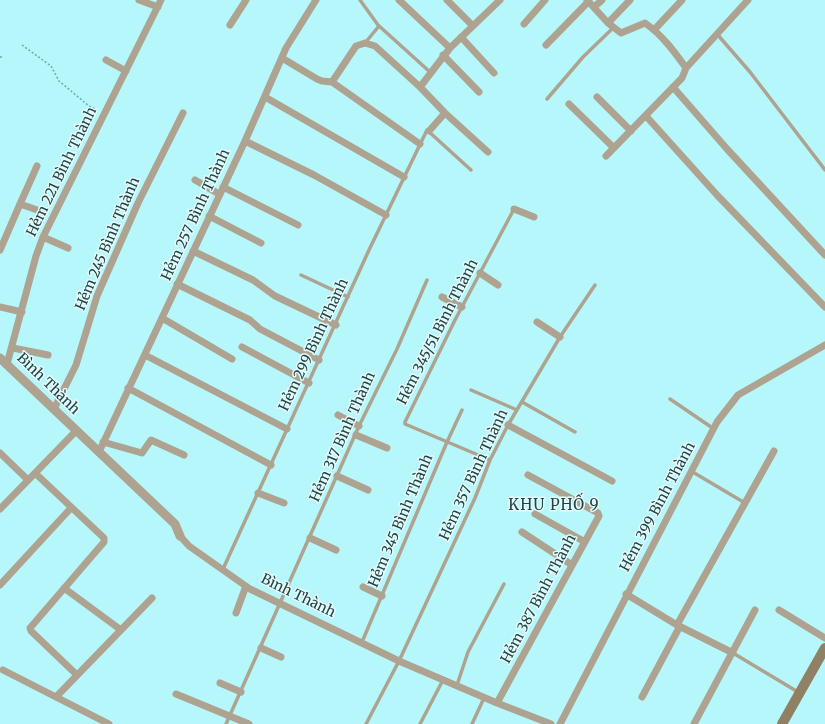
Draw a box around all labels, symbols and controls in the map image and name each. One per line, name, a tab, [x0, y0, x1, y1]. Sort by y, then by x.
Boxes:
street label: Hẻm 221 Bình Thành	[23, 105, 101, 239]
street label: Hẻm 257 Bình Thành	[158, 147, 234, 283]
street label: Hẻm 245 Bình Thành	[72, 175, 144, 313]
street label: Hẻm 345/51 Bình Thành	[394, 257, 482, 407]
street label: Hẻm 299 Bình Thành	[276, 276, 352, 414]
street label: Bình Thành	[13, 350, 83, 418]
street label: Hẻm 317 Bình Thành	[307, 369, 379, 505]
street label: Hẻm 357 Bình Thành	[436, 407, 512, 543]
street label: Hẻm 399 Bình Thành	[617, 439, 699, 575]
street label: Hẻm 345 Bình Thành	[365, 452, 437, 590]
district label: KHU PHỐ 9	[508, 497, 600, 515]
street label: Hẻm 387 Bình Thành	[498, 532, 580, 666]
street label: Bình Thành	[258, 571, 338, 621]

